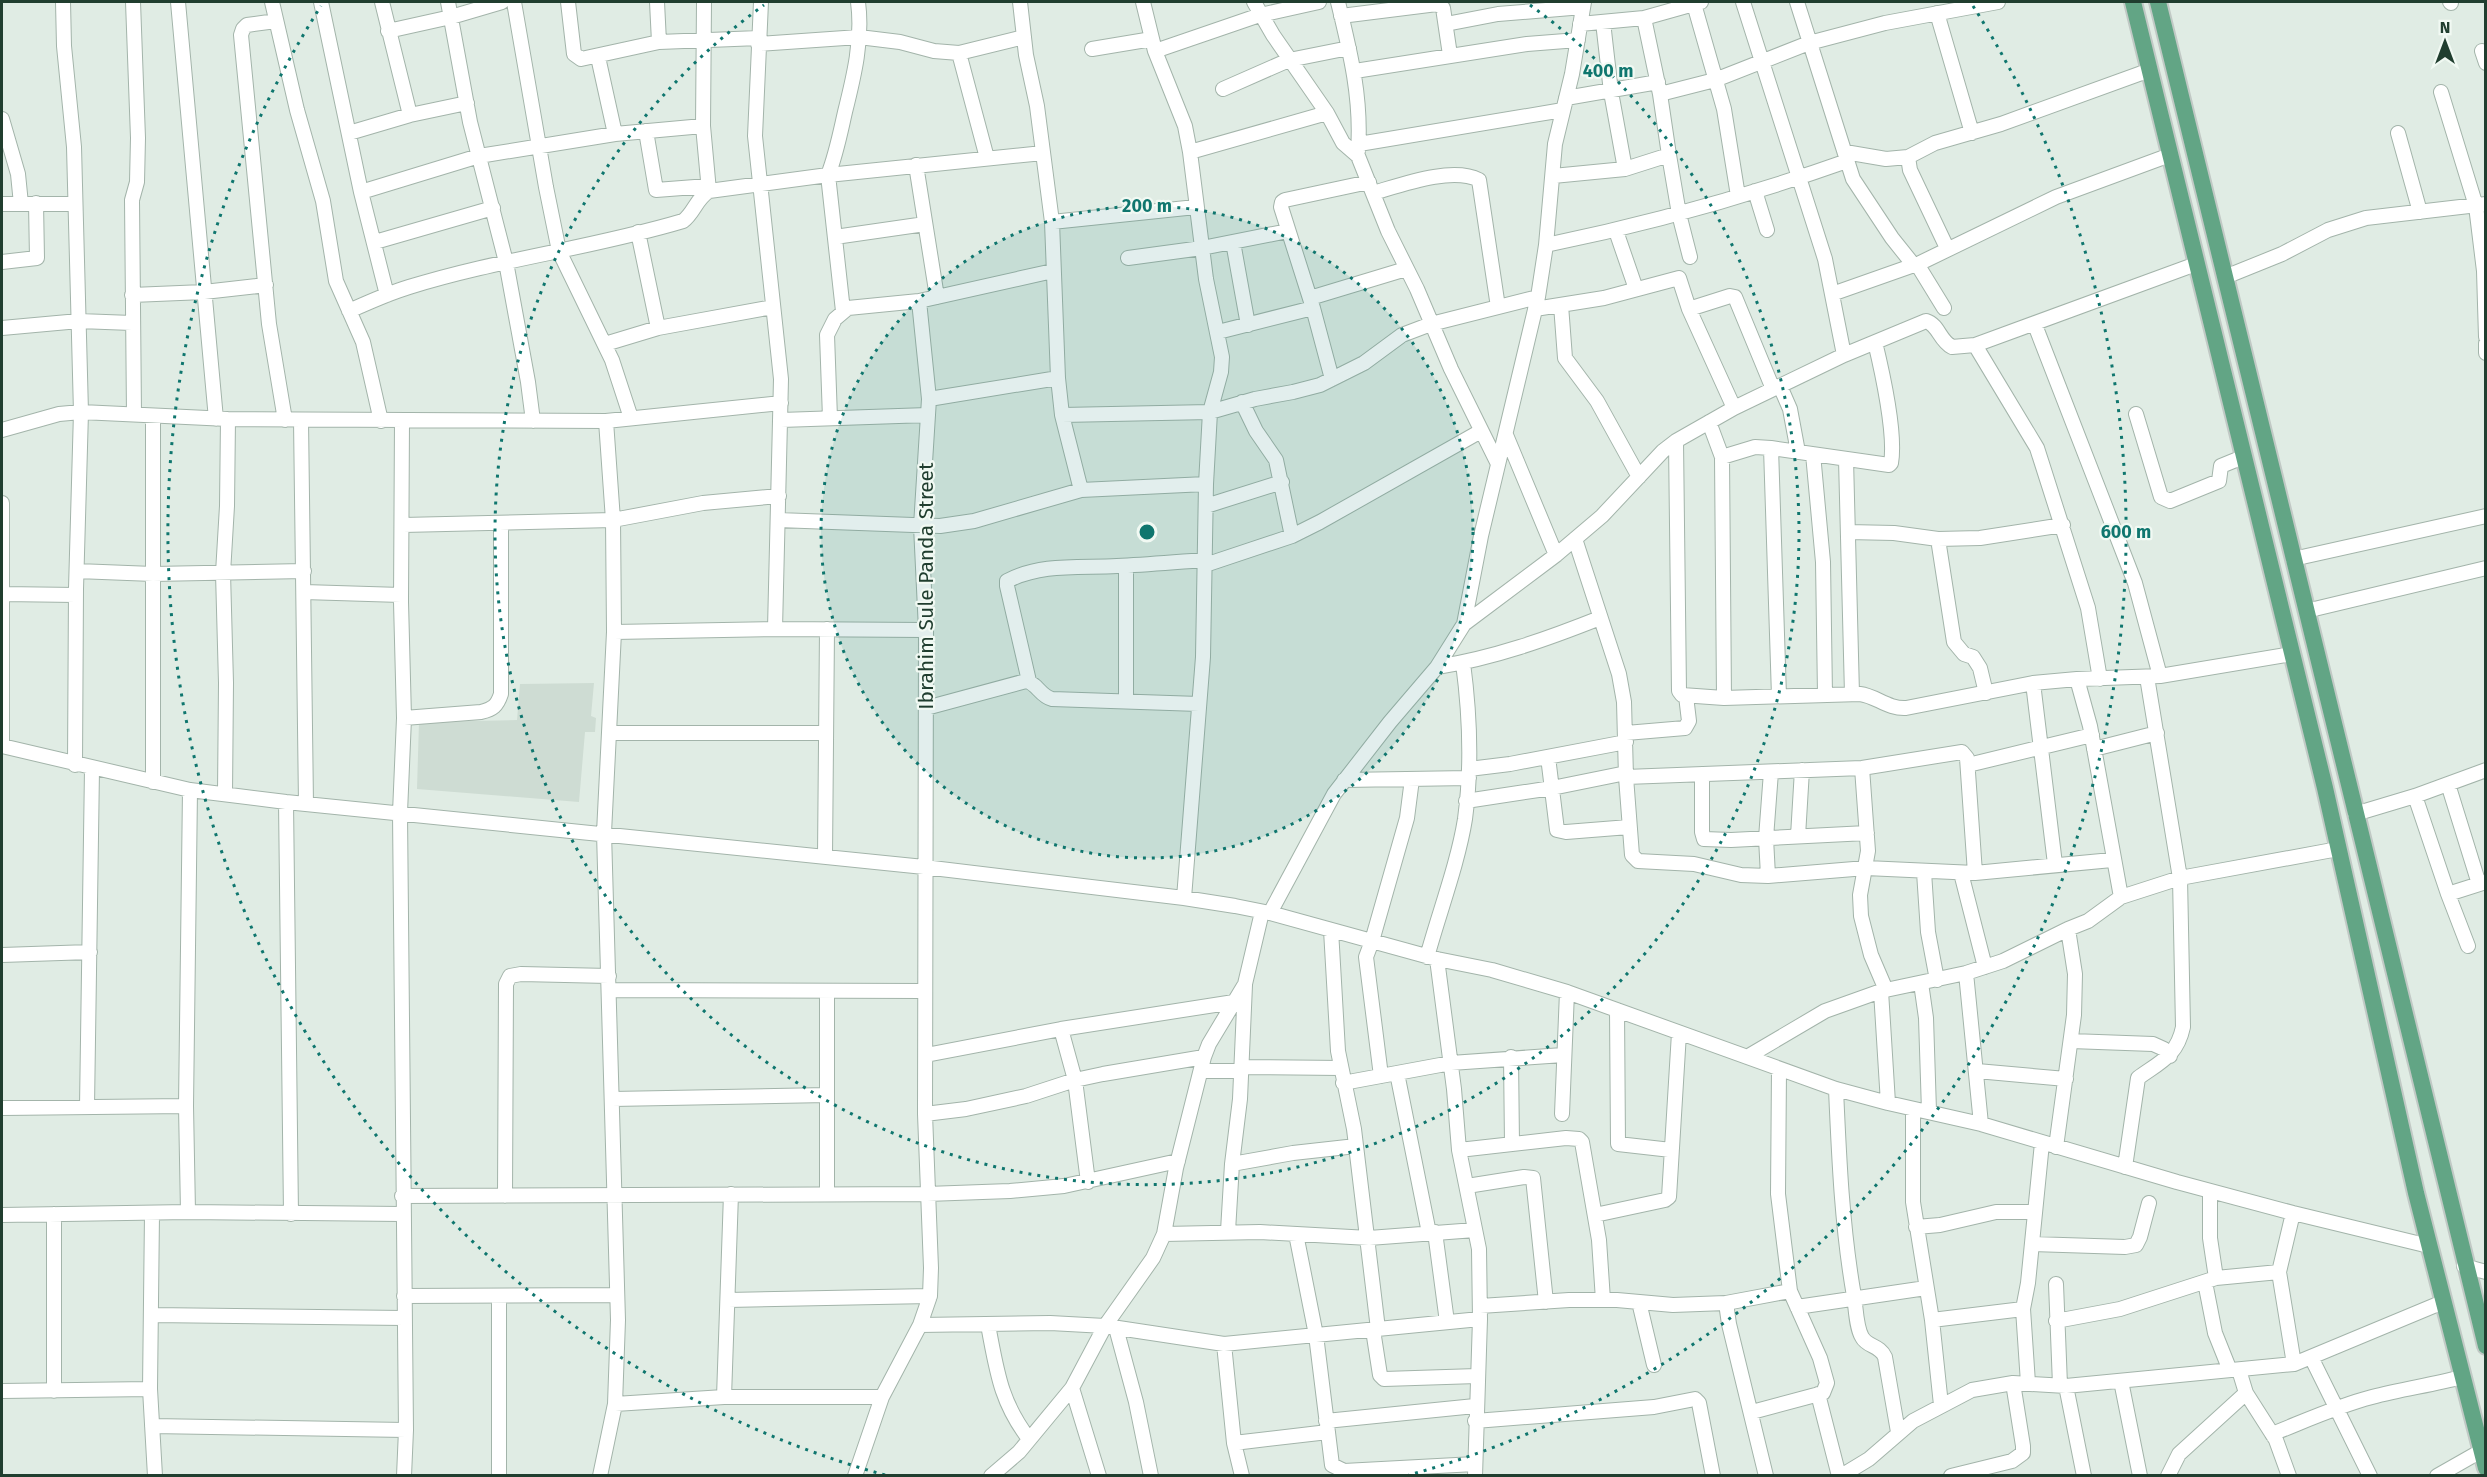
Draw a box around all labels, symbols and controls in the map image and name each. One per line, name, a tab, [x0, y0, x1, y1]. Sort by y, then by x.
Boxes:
north arrow	[2415, 12, 2475, 72]
text: N	[2440, 18, 2450, 37]
text: 400 m	[1583, 60, 1633, 82]
text: 200 m	[1122, 195, 1172, 217]
street label: Ibrahim Sule Panda Street	[913, 462, 939, 710]
text: 600 m	[2101, 521, 2151, 543]
centre of rings	[1137, 522, 1157, 542]

